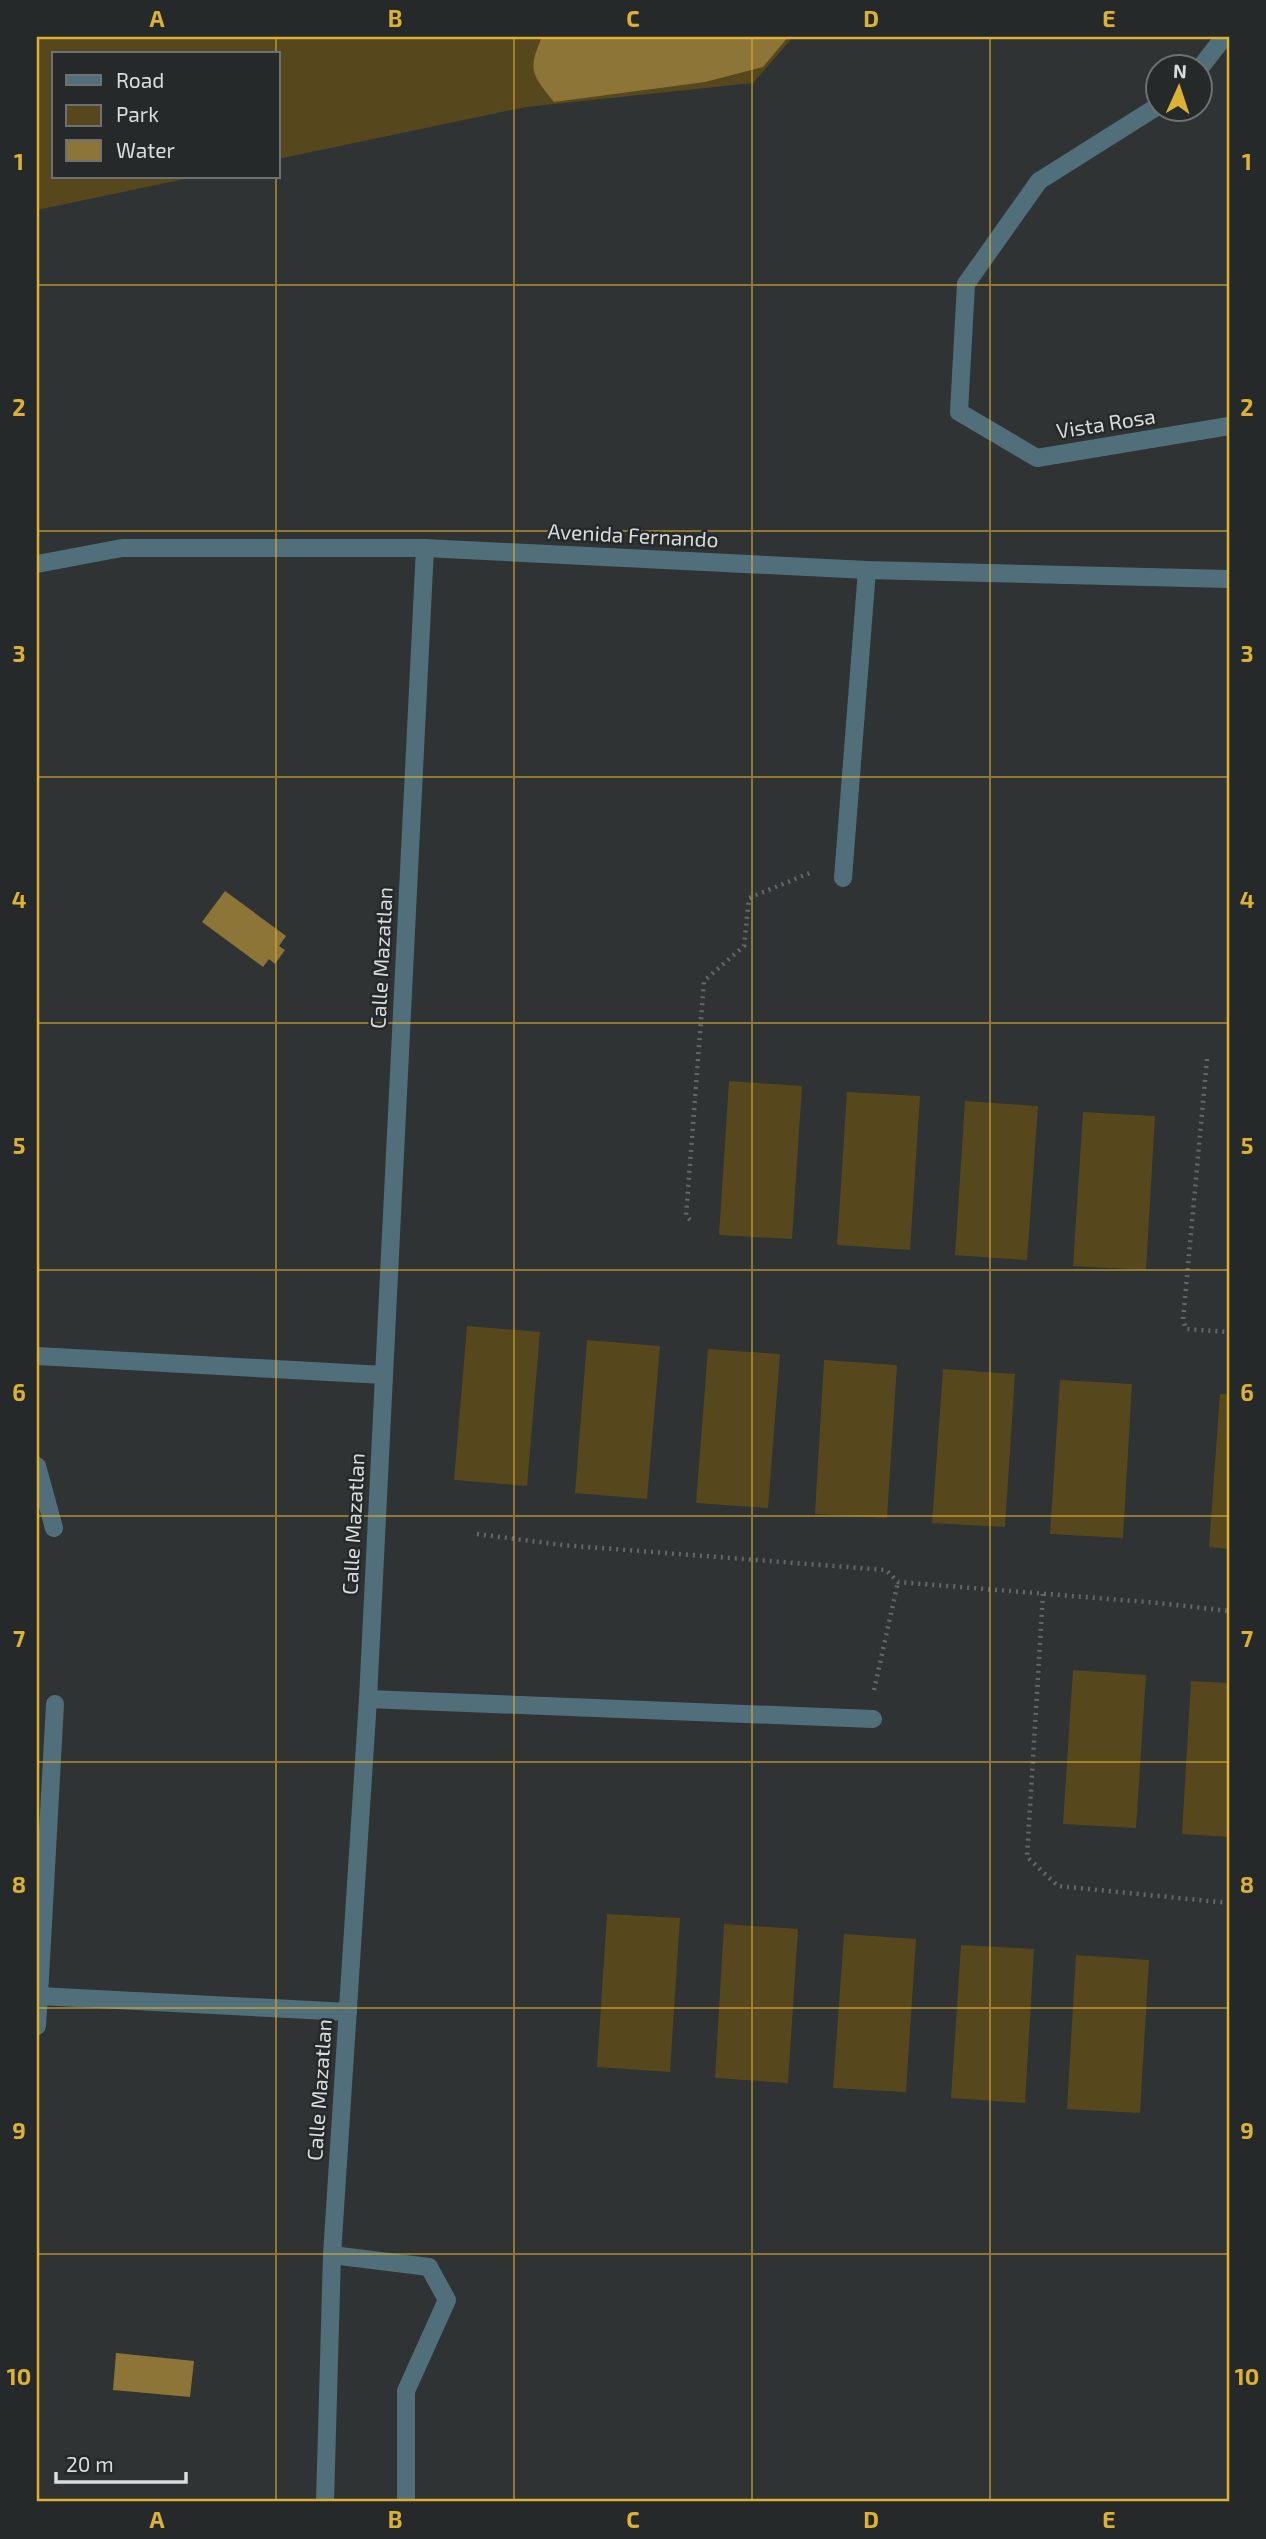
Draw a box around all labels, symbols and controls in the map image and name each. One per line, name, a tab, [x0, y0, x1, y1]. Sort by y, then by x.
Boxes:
text: A	[149, 4, 165, 32]
text: B	[388, 4, 402, 32]
text: C	[626, 4, 640, 32]
text: D	[863, 4, 879, 32]
text: E	[1102, 4, 1116, 32]
legend	[52, 52, 280, 178]
north arrow	[1144, 52, 1214, 122]
text: N	[1172, 59, 1187, 82]
text: Road	[116, 67, 164, 92]
text: Park	[116, 101, 159, 126]
text: Water	[116, 137, 175, 162]
text: 1	[14, 147, 24, 175]
text: 1	[1242, 147, 1252, 175]
text: 2	[12, 393, 26, 421]
text: 2	[1240, 393, 1254, 421]
street label: Vista Rosa	[1054, 402, 1157, 443]
street label: Avenida Fernando	[547, 518, 719, 551]
text: 3	[12, 639, 26, 667]
text: 3	[1240, 639, 1254, 667]
text: 4	[12, 885, 26, 913]
text: 4	[1240, 885, 1254, 913]
street label: Calle Mazatlan	[364, 886, 397, 1030]
text: 5	[13, 1131, 25, 1159]
text: 5	[1241, 1131, 1253, 1159]
text: 6	[12, 1378, 26, 1406]
text: 6	[1240, 1378, 1254, 1406]
street label: Calle Mazatlan	[336, 1452, 369, 1596]
text: 7	[13, 1624, 25, 1652]
text: 7	[1241, 1624, 1253, 1652]
text: 8	[12, 1870, 26, 1898]
text: 8	[1240, 1870, 1254, 1898]
street label: Calle Mazatlan	[301, 2018, 336, 2162]
text: 9	[12, 2116, 26, 2144]
text: 9	[1240, 2116, 1254, 2144]
text: 10	[7, 2362, 31, 2390]
text: 10	[1235, 2362, 1259, 2390]
scale bar	[56, 2441, 186, 2485]
text: 20 m	[66, 2451, 114, 2476]
text: A	[149, 2505, 165, 2533]
text: B	[388, 2505, 402, 2533]
text: C	[626, 2505, 640, 2533]
text: D	[863, 2505, 879, 2533]
text: E	[1102, 2505, 1116, 2533]

